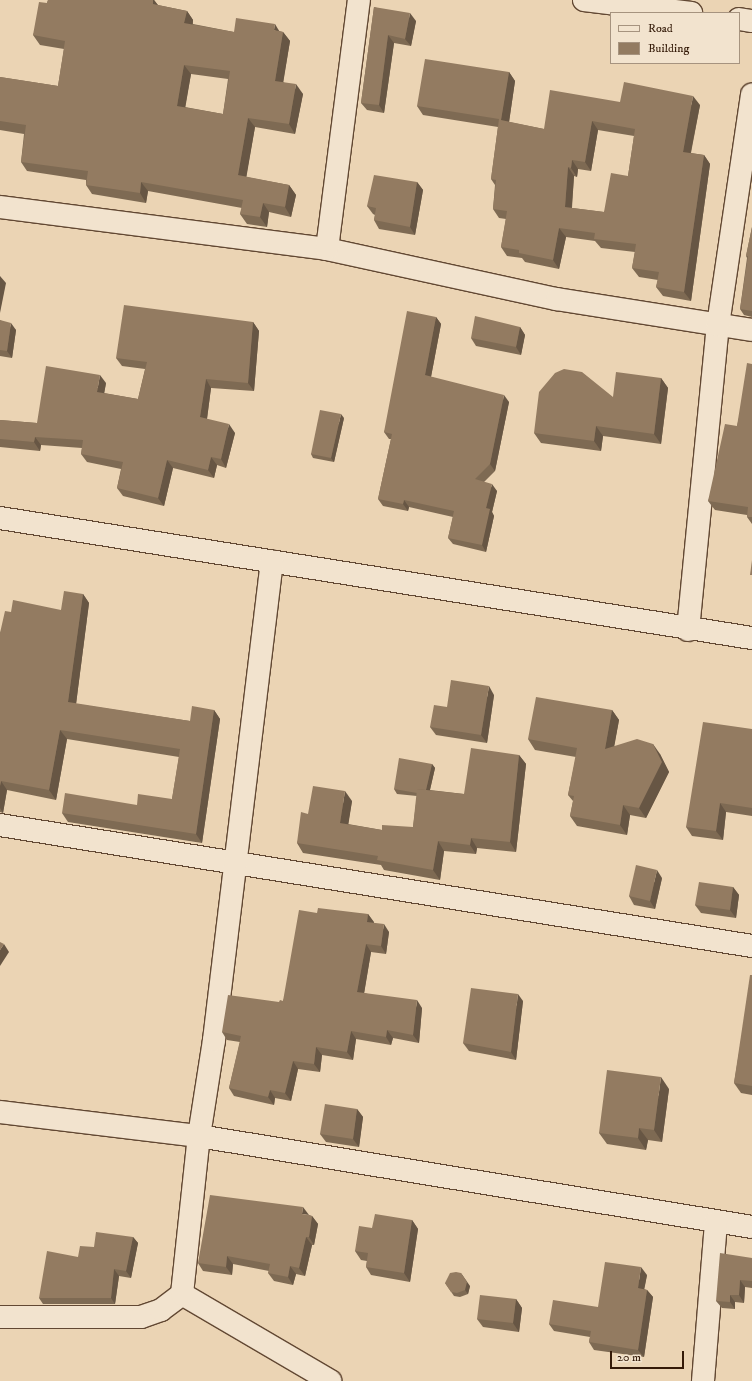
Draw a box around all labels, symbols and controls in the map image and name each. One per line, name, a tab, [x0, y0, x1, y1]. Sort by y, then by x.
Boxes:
legend	[610, 12, 740, 64]
text: Road	[648, 21, 673, 36]
text: Building	[648, 41, 689, 56]
scale bar	[612, 1343, 686, 1369]
text: 20 m	[617, 1350, 641, 1365]

